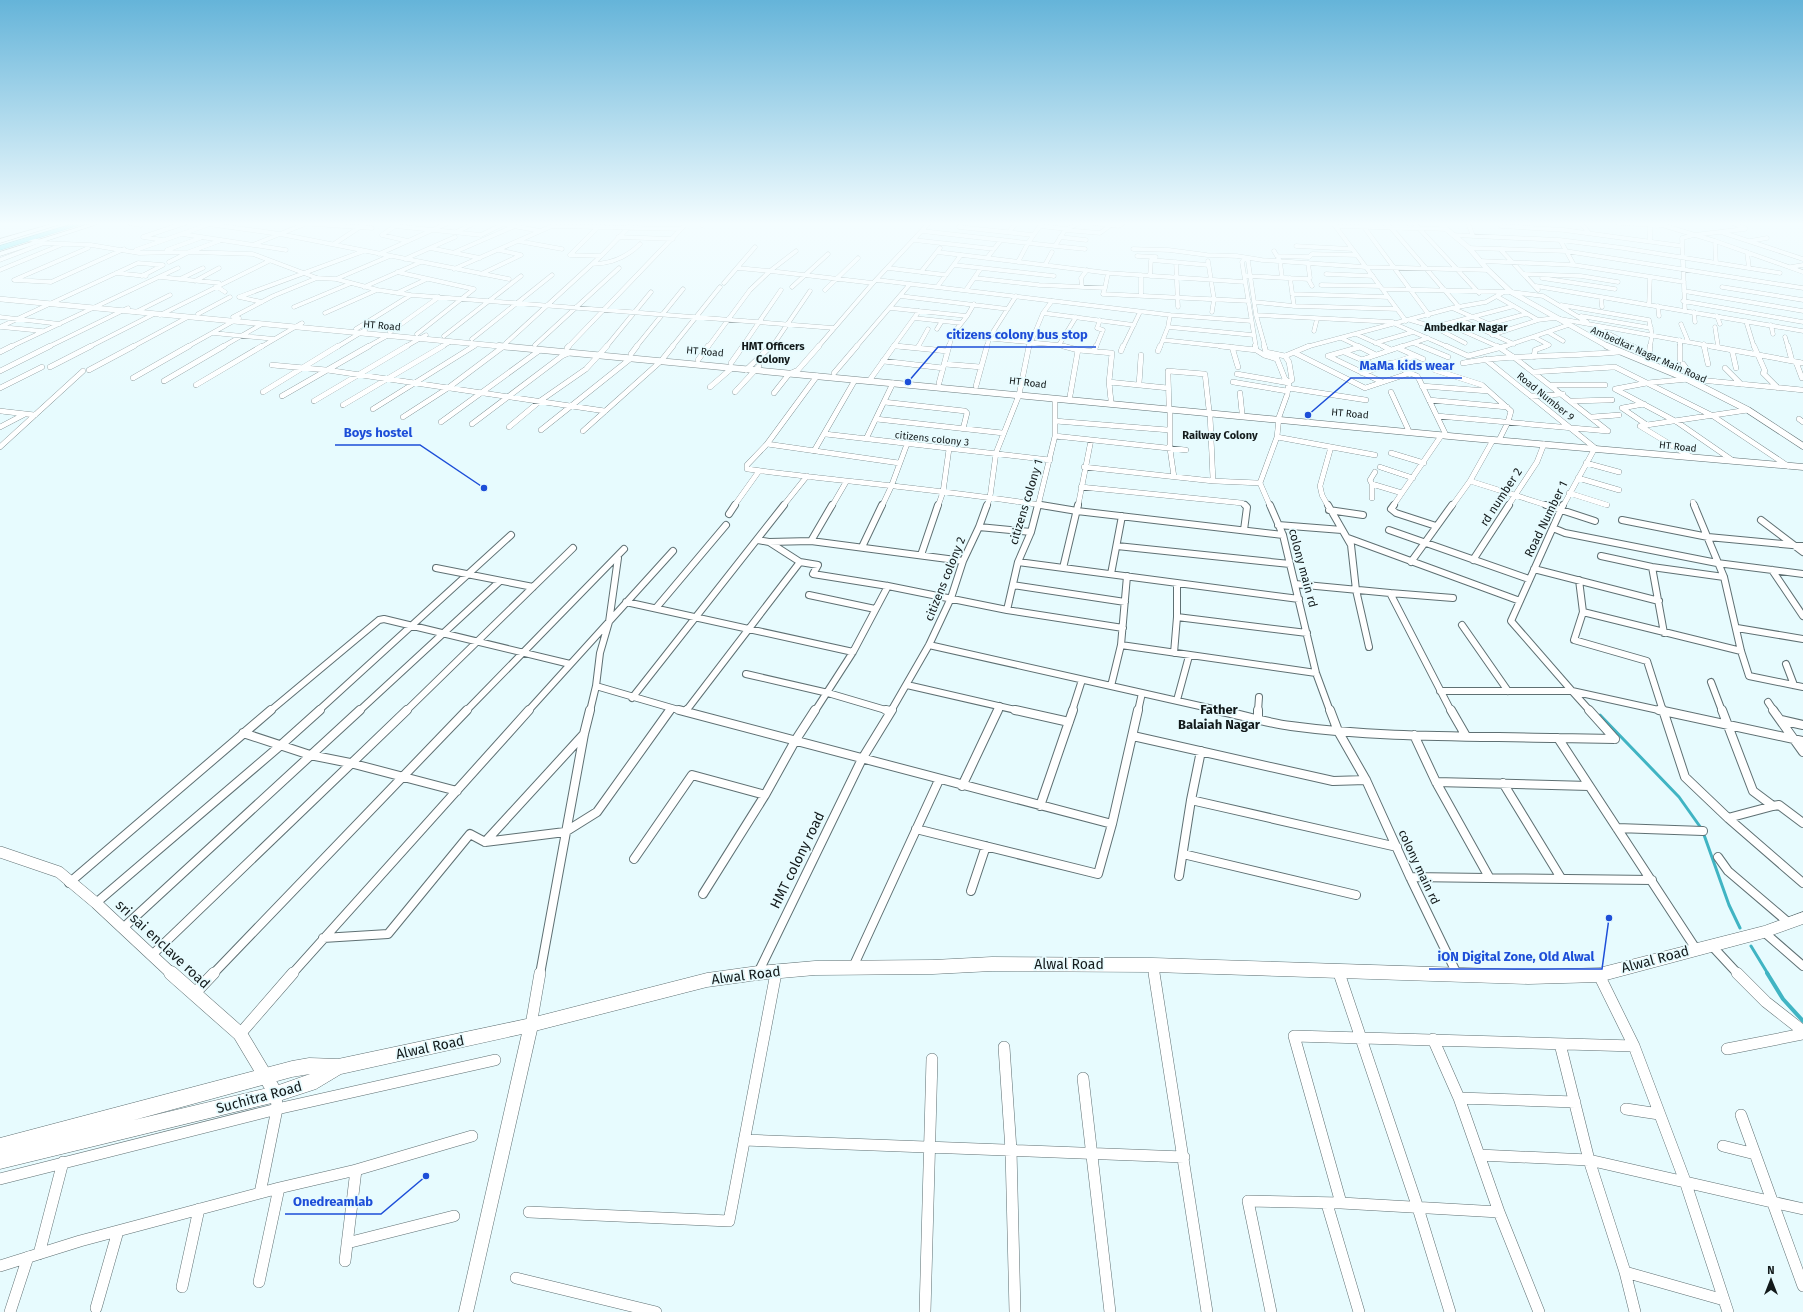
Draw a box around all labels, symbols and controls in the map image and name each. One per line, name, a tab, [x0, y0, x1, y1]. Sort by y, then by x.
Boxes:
street label: HT Road	[363, 318, 401, 334]
district label: Ambedkar Nagar	[1423, 321, 1508, 334]
callout: citizens colony bus stop	[938, 322, 1096, 347]
street label: Ambedkar Nagar Main Road	[1589, 324, 1708, 386]
text: citizens colony bus stop	[946, 327, 1088, 342]
district label: HMT Officers Colony	[741, 340, 805, 366]
street label: HT Road	[686, 344, 724, 360]
callout: MaMa kids wear	[1351, 353, 1462, 378]
text: MaMa kids wear	[1360, 358, 1455, 373]
street label: Road Number 9	[1514, 370, 1576, 423]
street label: HT Road	[1008, 375, 1047, 391]
street label: HT Road	[1331, 406, 1369, 422]
callout: Boys hostel	[335, 420, 420, 445]
text: Boys hostel	[344, 425, 412, 440]
street label: citizens colony 3	[894, 429, 970, 449]
district label: Railway Colony	[1182, 429, 1258, 442]
street label: HT Road	[1659, 439, 1697, 455]
street label: citizens colony 1	[1006, 458, 1046, 546]
street label: rd number 2	[1477, 465, 1525, 529]
street label: Road Number 1	[1522, 479, 1570, 559]
street label: colony main rd	[1286, 527, 1320, 609]
street label: citizens colony 2	[922, 535, 968, 623]
district label: Father Balaiah Nagar	[1178, 702, 1261, 732]
street label: HMT colony road	[767, 809, 828, 911]
street label: colony main rd	[1396, 827, 1442, 907]
street label: sri sai enclave road	[112, 896, 213, 992]
street label: Alwal Road	[1619, 942, 1691, 977]
callout: iON Digital Zone, Old Alwal	[1429, 944, 1602, 969]
text: iON Digital Zone, Old Alwal	[1438, 949, 1595, 964]
street label: Alwal Road	[1034, 956, 1104, 973]
street label: Alwal Road	[710, 963, 782, 988]
street label: Alwal Road	[394, 1032, 466, 1063]
street label: Suchitra Road	[214, 1078, 304, 1117]
callout: Onedreamlab	[285, 1189, 381, 1214]
text: Onedreamlab	[293, 1194, 373, 1209]
north arrow	[1751, 1260, 1791, 1300]
text: N	[1767, 1264, 1775, 1277]

